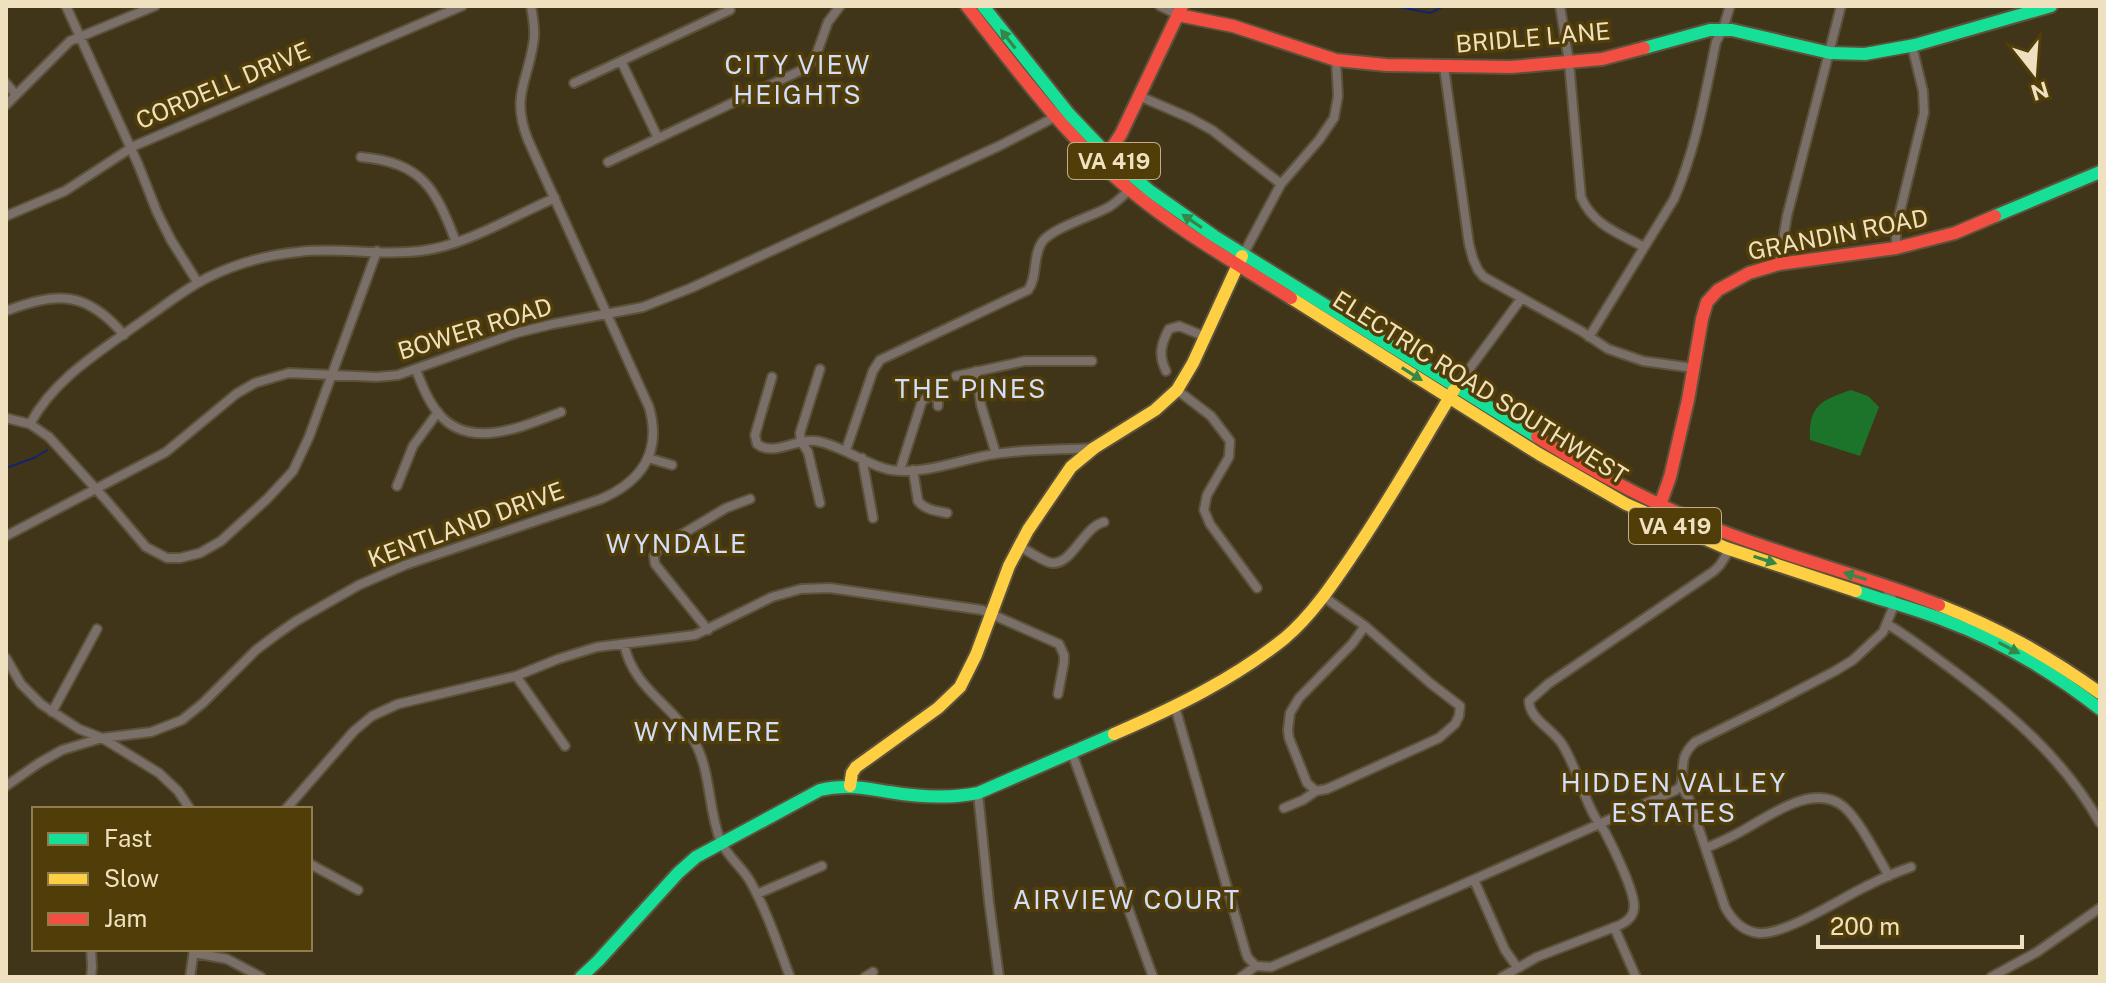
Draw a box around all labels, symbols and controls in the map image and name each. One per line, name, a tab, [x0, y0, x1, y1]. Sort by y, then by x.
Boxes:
street label: BRIDLE LANE	[1455, 16, 1611, 58]
one-way arrow	[1001, 29, 1017, 49]
north arrow	[1994, 32, 2074, 112]
street label: CORDELL DRIVE	[131, 36, 314, 134]
district label: CITY VIEW HEIGHTS	[725, 49, 871, 110]
text: N	[2028, 76, 2052, 106]
road number: VA 419	[1068, 143, 1160, 179]
street label: GRANDIN ROAD	[1745, 203, 1930, 265]
one-way arrow	[1181, 213, 1202, 228]
street label: ELECTRIC ROAD SOUTHWEST	[1328, 285, 1633, 490]
street label: BOWER ROAD	[394, 291, 555, 365]
one-way arrow	[1401, 366, 1423, 380]
district label: THE PINES	[895, 373, 1047, 404]
street label: KENTLAND DRIVE	[364, 476, 567, 572]
road number: VA 419	[1629, 508, 1721, 544]
district label: WYNDALE	[606, 528, 748, 559]
one-way arrow	[1753, 555, 1777, 567]
one-way arrow	[1842, 569, 1866, 582]
one-way arrow	[1997, 642, 2020, 655]
district label: WYNMERE	[634, 716, 782, 747]
district label: HIDDEN VALLEY ESTATES	[1561, 767, 1787, 828]
legend	[32, 807, 312, 951]
text: Fast	[104, 824, 152, 852]
text: Slow	[104, 864, 159, 892]
district label: AIRVIEW COURT	[1013, 884, 1241, 915]
scale bar	[1818, 899, 2022, 949]
text: Jam	[104, 904, 147, 932]
text: 200 m	[1830, 912, 1900, 940]

